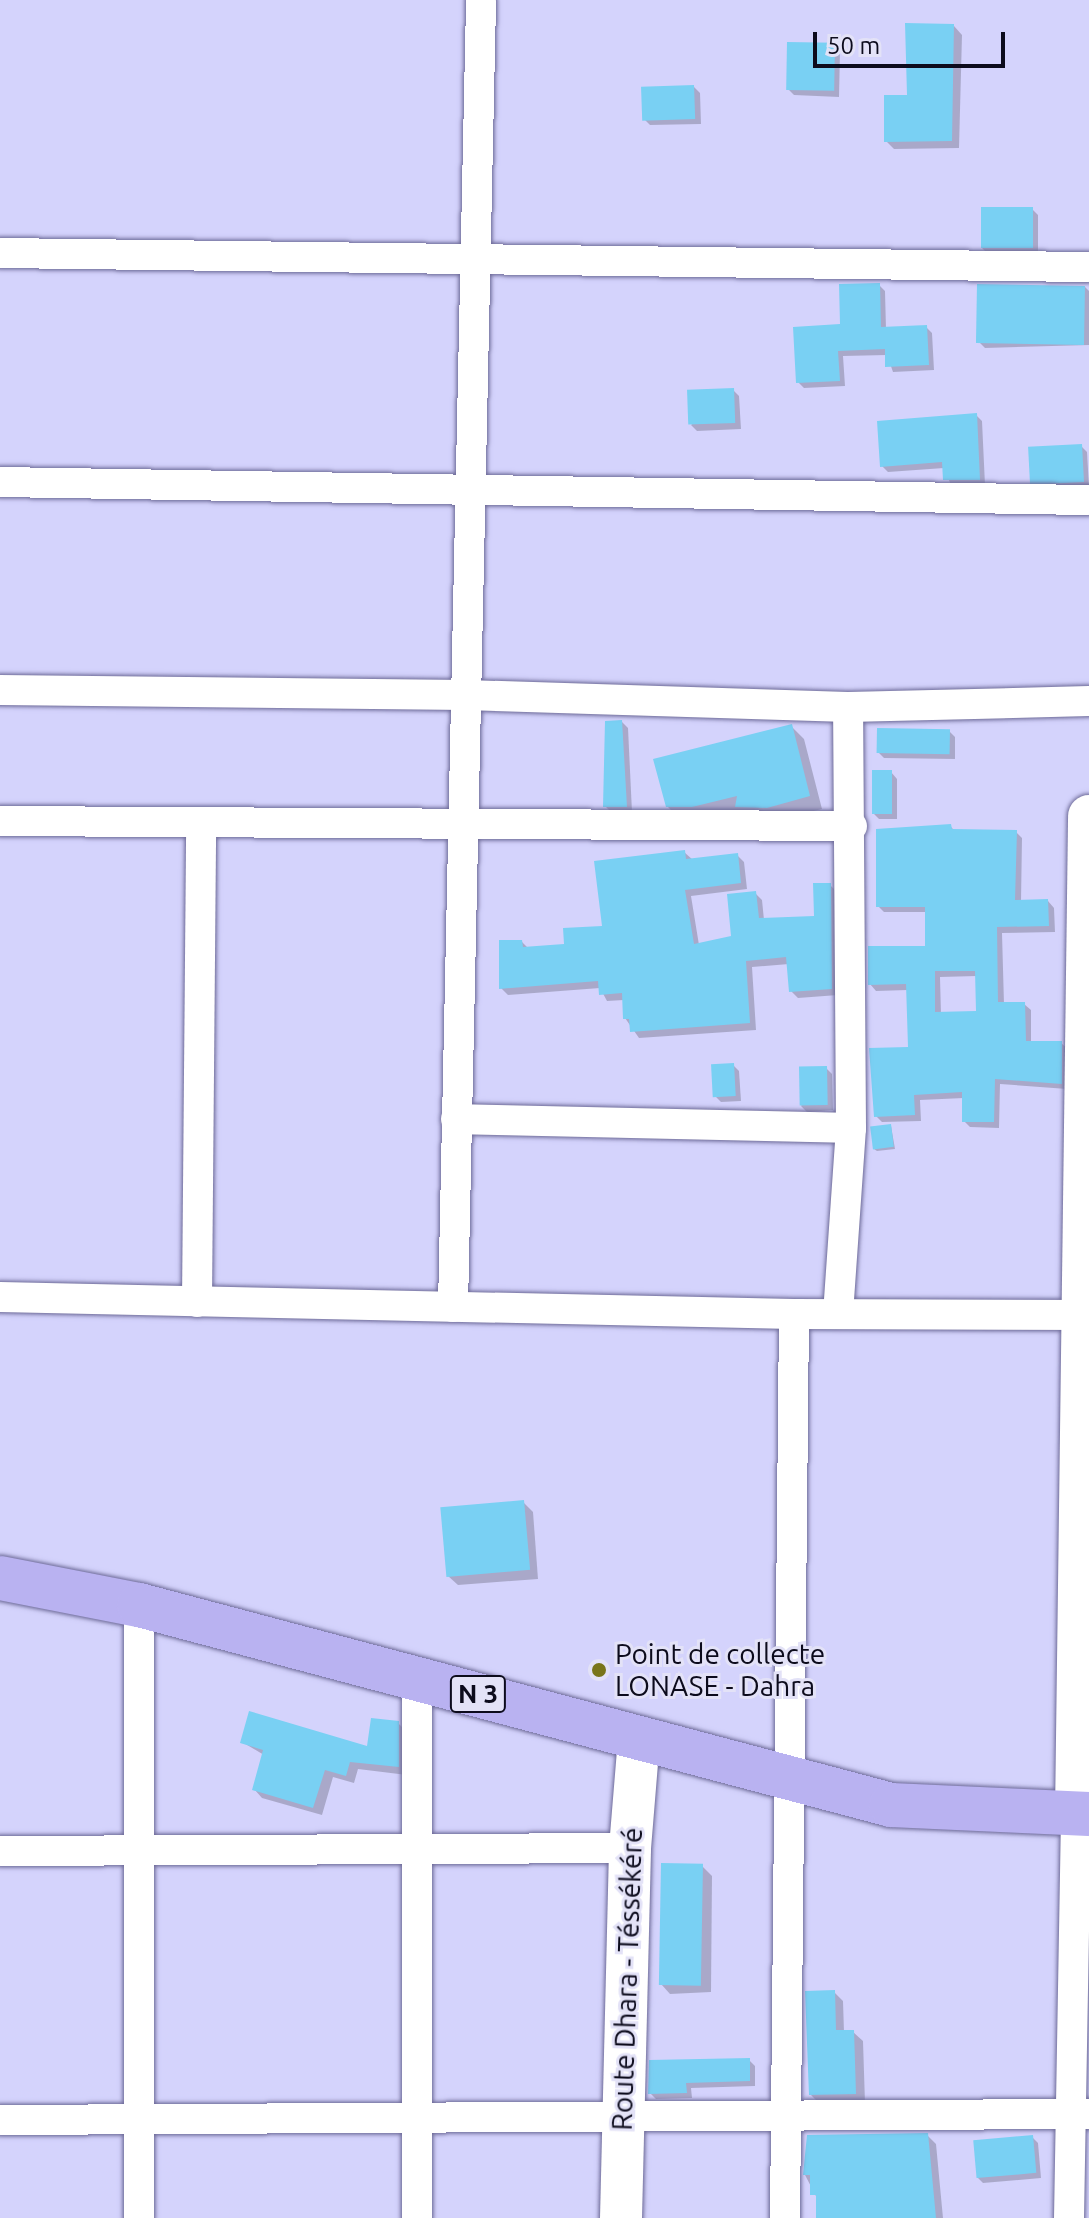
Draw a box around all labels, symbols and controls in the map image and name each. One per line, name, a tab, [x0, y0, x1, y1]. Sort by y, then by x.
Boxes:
scale bar	[817, 16, 1009, 66]
text: 50 m	[827, 32, 880, 59]
place label: Point de collecte LONASE - Dahra	[615, 1637, 825, 1703]
marker: Point de collecte LONASE - Dahra	[590, 1661, 608, 1679]
road number: N 3	[448, 1672, 508, 1716]
street label: Route Dhara - Téssékéré	[605, 1827, 649, 2131]

